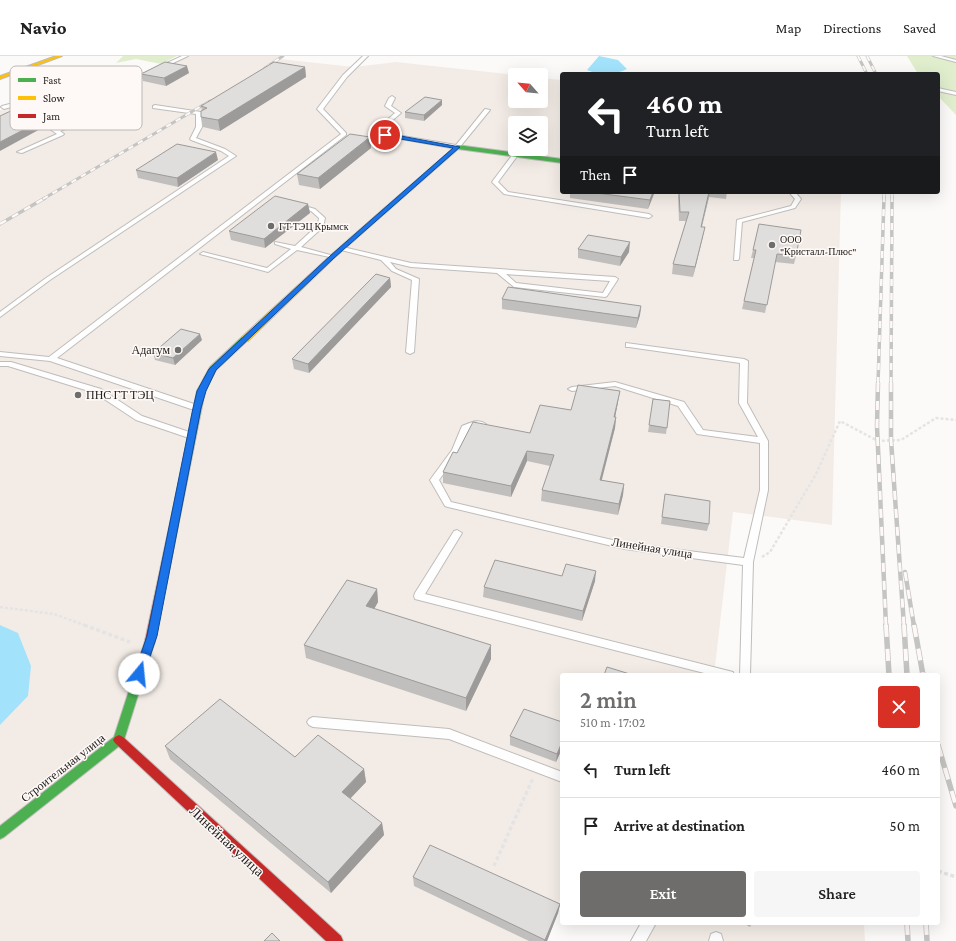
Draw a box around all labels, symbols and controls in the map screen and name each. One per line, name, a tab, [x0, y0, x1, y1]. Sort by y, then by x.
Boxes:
text: Navio	[20, 17, 67, 38]
text: Map	[776, 20, 801, 36]
text: Directions	[823, 20, 881, 36]
text: Saved	[903, 20, 936, 36]
legend	[10, 66, 142, 130]
north arrow	[508, 68, 548, 108]
map controls	[508, 68, 548, 156]
text: Fast	[43, 74, 62, 86]
icon: left	[580, 88, 632, 140]
text: 460 m	[646, 88, 722, 119]
text: Slow	[43, 92, 65, 104]
text: Jam	[42, 110, 60, 123]
button: layers	[508, 116, 548, 156]
pin	[368, 118, 402, 152]
text: Turn left	[646, 121, 709, 141]
icon: arrive	[374, 124, 396, 146]
icon: arrive	[619, 164, 641, 186]
text: Then	[580, 167, 611, 183]
marker: ГТ ТЭЦ Крымск	[266, 221, 276, 231]
place label: ГТ ТЭЦ Крымск	[279, 221, 349, 232]
place label: ООО "Кристалл-Плюс"	[780, 234, 856, 257]
marker: ООО "Кристалл-Плюс"	[767, 240, 777, 250]
place label: Адагум	[132, 343, 170, 357]
marker: Адагум	[173, 345, 183, 355]
place label: ПНС ГТ ТЭЦ	[86, 388, 154, 402]
marker: ПНС ГТ ТЭЦ	[73, 390, 83, 400]
street label: Линейная улица	[610, 535, 694, 561]
position arrow	[118, 653, 160, 695]
text: 2 min	[580, 686, 637, 713]
button: close	[878, 686, 920, 728]
text: 510 m · 17:02	[580, 715, 645, 730]
street label: Строительная улица	[18, 730, 108, 805]
icon: left	[580, 759, 602, 781]
text: Turn left	[614, 762, 670, 778]
text: 460 m	[881, 762, 920, 778]
street label: Линейная улица	[187, 803, 268, 880]
icon: arrive	[580, 815, 602, 837]
text: Arrive at destination	[614, 818, 745, 834]
text: 50 m	[890, 818, 920, 834]
button: Exit	[580, 871, 746, 917]
button: Share	[754, 871, 920, 917]

